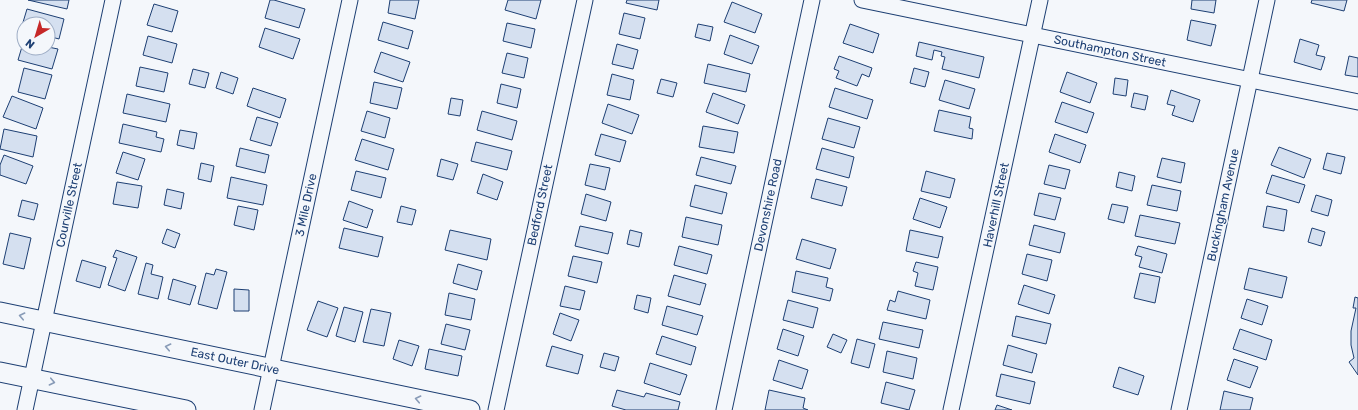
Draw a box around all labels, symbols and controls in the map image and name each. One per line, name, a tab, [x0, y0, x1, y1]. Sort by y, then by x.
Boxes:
north arrow	[16, 16, 56, 56]
street label: Southampton Street	[1053, 32, 1168, 70]
text: N	[23, 36, 37, 51]
street label: Buckingham Avenue	[1204, 147, 1242, 263]
street label: Devonshire Road	[751, 157, 785, 253]
street label: Courville Street	[53, 161, 85, 249]
street label: Haverhill Street	[980, 161, 1012, 249]
street label: Bedford Street	[525, 163, 555, 247]
street label: 3 Mile Drive	[292, 172, 320, 238]
one-way arrow	[19, 313, 25, 321]
one-way arrow	[165, 343, 171, 351]
street label: East Outer Drive	[189, 345, 281, 377]
one-way arrow	[49, 378, 55, 386]
one-way arrow	[415, 396, 421, 404]

